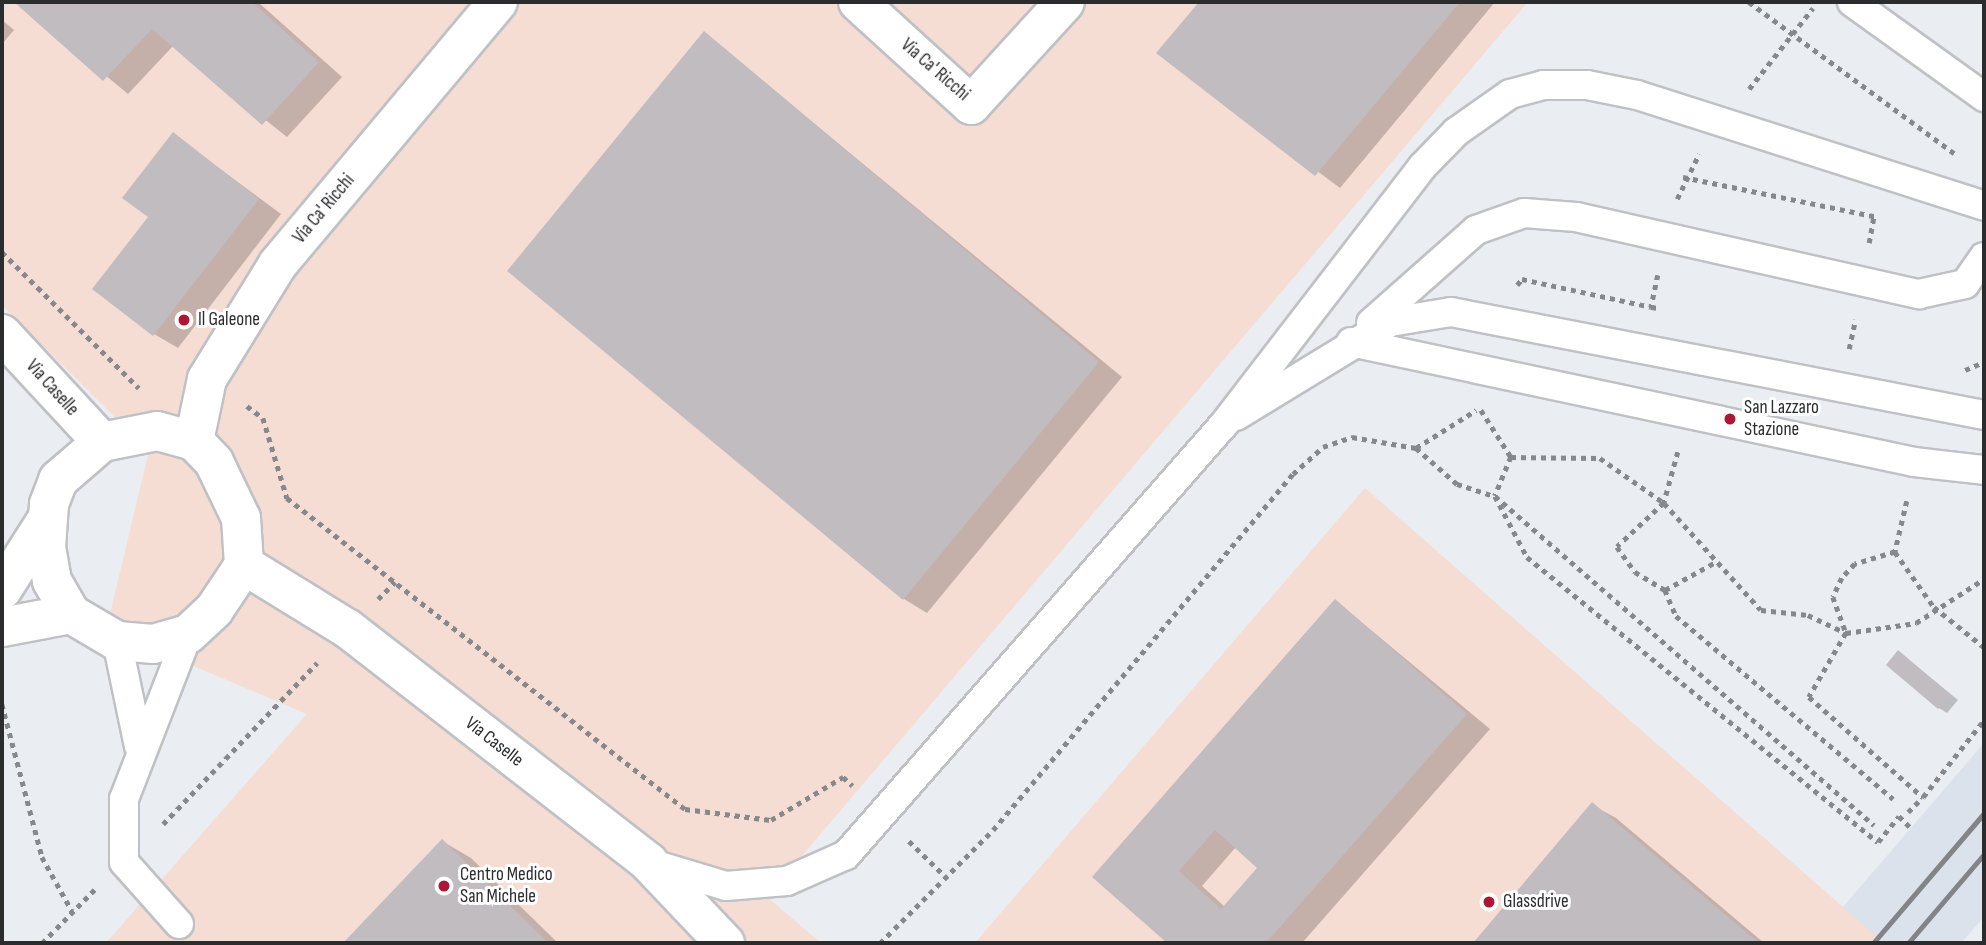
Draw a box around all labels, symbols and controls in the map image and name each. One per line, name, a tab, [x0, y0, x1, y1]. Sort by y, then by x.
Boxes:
street label: Via Ca' Ricchi	[896, 34, 974, 106]
street label: Via Ca' Ricchi	[288, 170, 360, 248]
place label: Il Galeone	[198, 309, 260, 331]
marker: Il Galeone	[176, 312, 192, 328]
street label: Via Caselle	[21, 355, 83, 421]
place label: San Lazzaro Stazione	[1744, 397, 1819, 441]
marker: San Lazzaro Stazione	[1722, 411, 1738, 427]
street label: Via Caselle	[460, 712, 528, 772]
place label: Centro Medico San Michele	[460, 864, 553, 908]
marker: Centro Medico San Michele	[434, 876, 454, 896]
place label: Glassdrive	[1503, 891, 1569, 913]
marker: Glassdrive	[1481, 894, 1497, 910]

